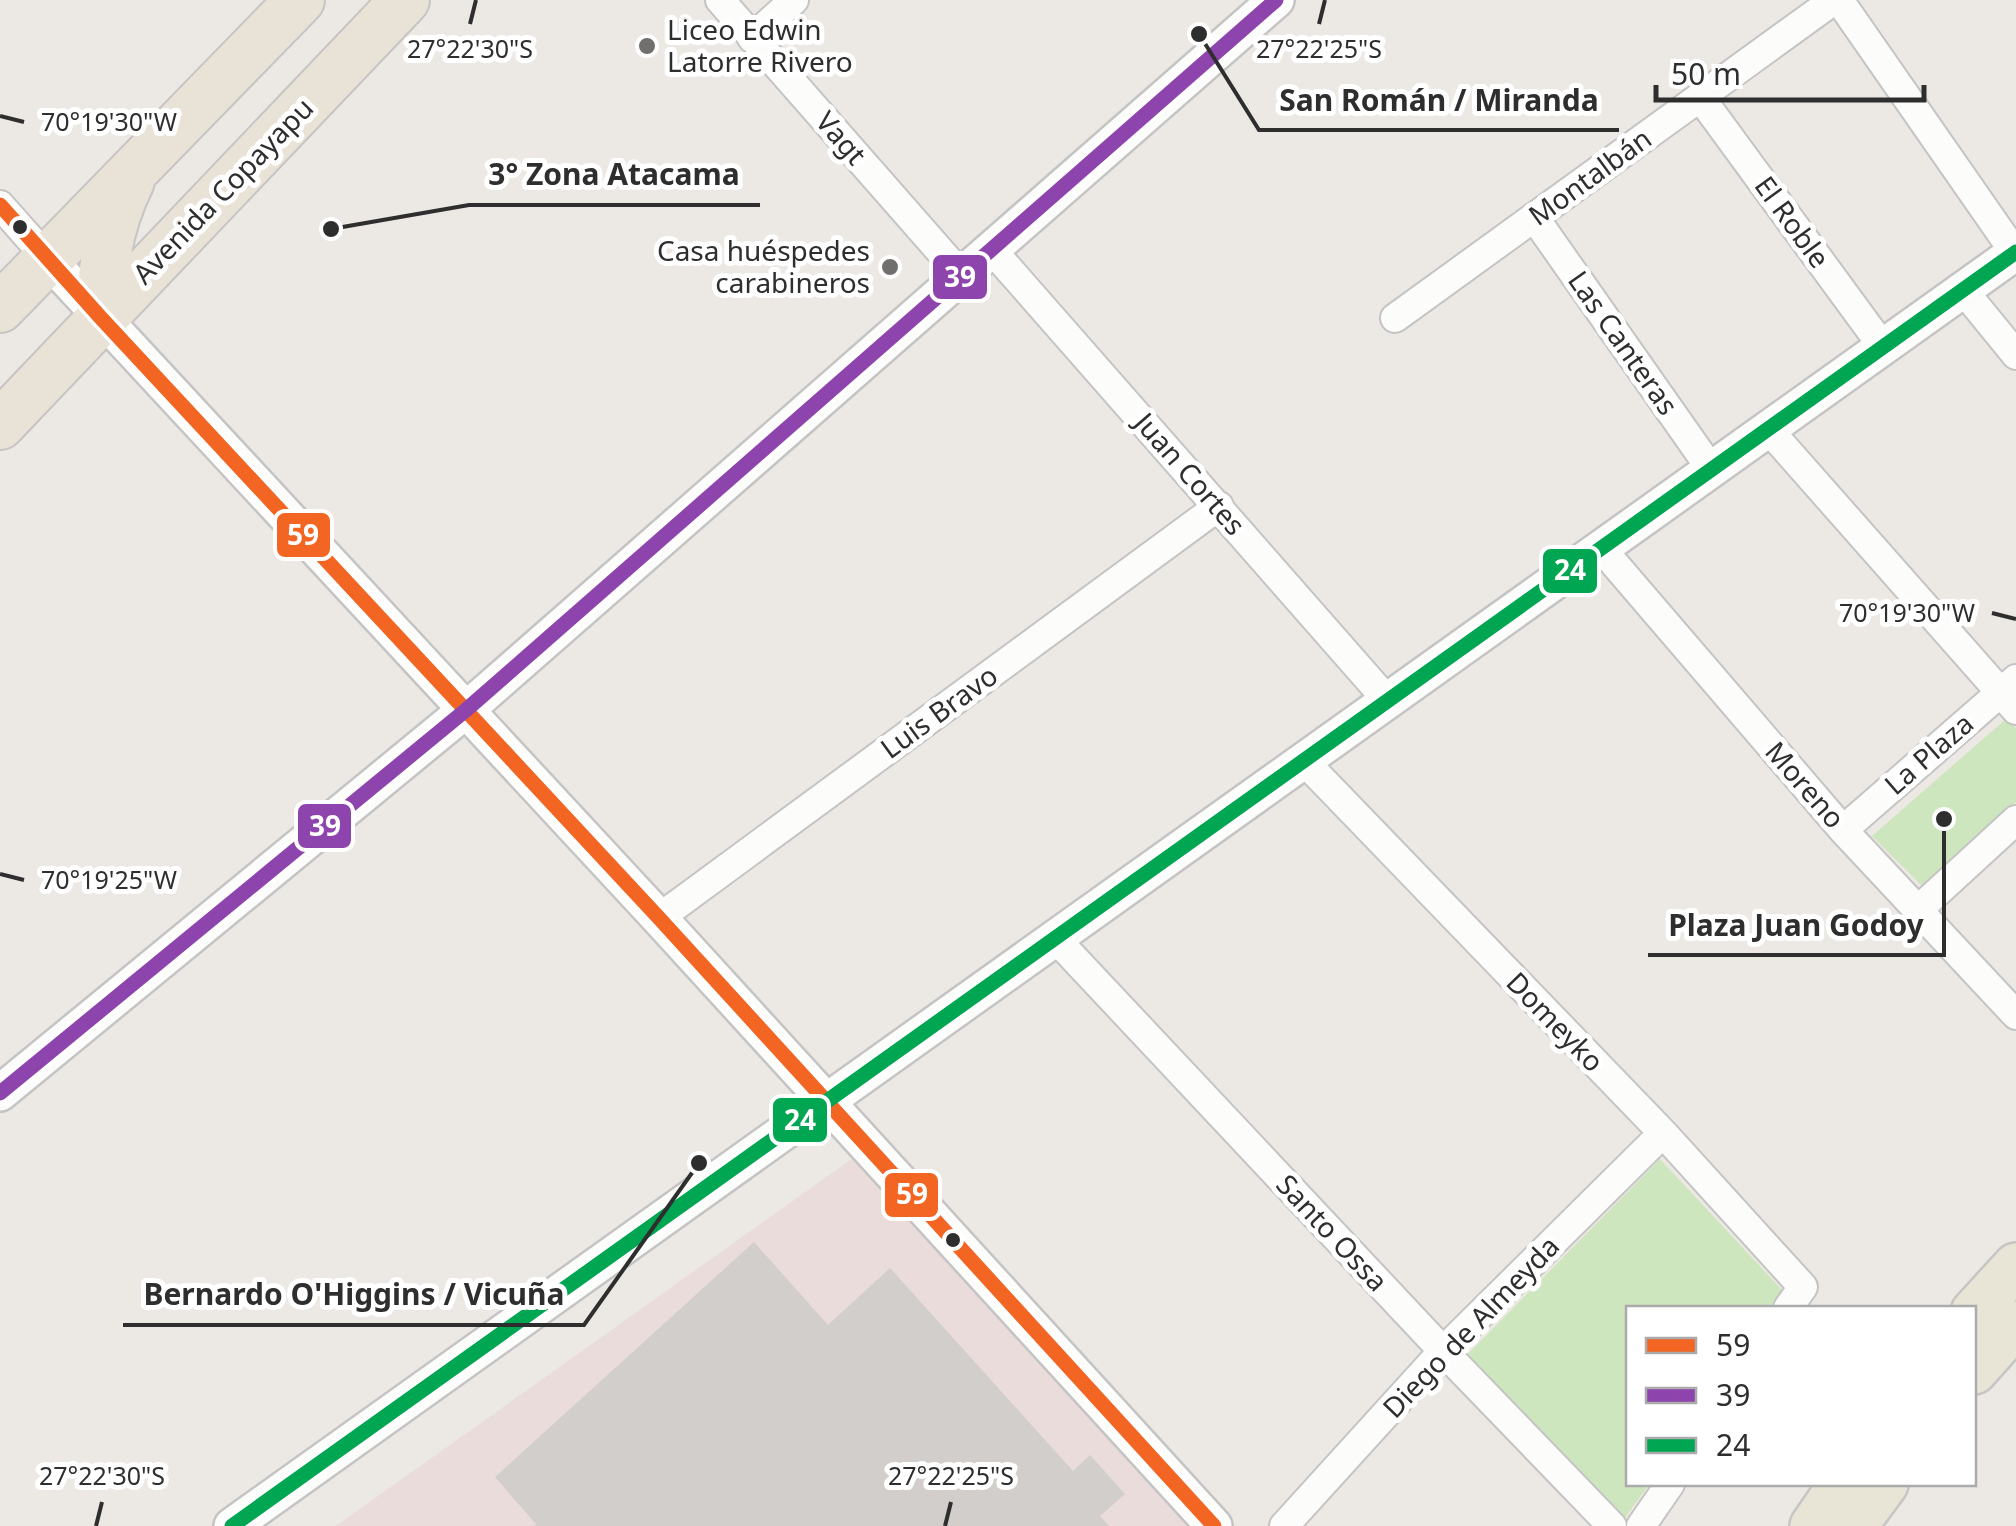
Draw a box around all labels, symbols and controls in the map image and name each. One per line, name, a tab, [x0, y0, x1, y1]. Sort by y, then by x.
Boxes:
place label: Liceo Edwin Latorre Rivero	[667, 10, 853, 80]
text: 27°22'30"S	[407, 31, 533, 65]
text: 27°22'25"S	[1256, 31, 1382, 65]
marker: Liceo Edwin Latorre Rivero	[636, 35, 658, 57]
scale bar	[1656, 40, 1924, 102]
text: 50 m	[1671, 53, 1741, 94]
callout: San Román / Miranda	[1259, 70, 1619, 130]
text: San Román / Miranda	[1279, 79, 1599, 120]
street label: Avenida Copayapu	[124, 89, 321, 292]
street label: Vagt	[808, 103, 876, 172]
text: 70°19'30"W	[41, 104, 177, 138]
street label: Montalbán	[1520, 119, 1658, 234]
callout: 3° Zona Atacama	[469, 145, 760, 205]
text: 3° Zona Atacama	[488, 153, 740, 194]
street label: El Roble	[1747, 168, 1839, 275]
unlabelled marker	[10, 217, 30, 237]
place label: Casa huéspedes carabineros	[657, 231, 870, 301]
line badge: 39	[931, 253, 989, 301]
marker: Casa huéspedes carabineros	[879, 256, 901, 278]
text: 39	[944, 257, 976, 295]
street label: Las Canteras	[1560, 263, 1688, 422]
street label: Juan Cortes	[1125, 402, 1255, 543]
line badge: 59	[275, 511, 332, 559]
text: 59	[287, 515, 319, 553]
line badge: 24	[1541, 547, 1599, 595]
text: 24	[1554, 550, 1586, 588]
text: 70°19'30"W	[1839, 595, 1975, 629]
street label: Luis Bravo	[872, 656, 1005, 767]
street label: La Plaza	[1876, 704, 1981, 802]
street label: Moreno	[1758, 733, 1854, 836]
line badge: 39	[296, 802, 353, 850]
text: 39	[309, 806, 341, 844]
text: 70°19'25"W	[41, 862, 177, 896]
callout: Plaza Juan Godoy	[1648, 895, 1944, 955]
text: Plaza Juan Godoy	[1668, 904, 1925, 945]
street label: Domeyko	[1499, 963, 1613, 1079]
line badge: 24	[771, 1096, 829, 1144]
text: 24	[784, 1100, 816, 1138]
street label: Santo Ossa	[1269, 1166, 1397, 1299]
line badge: 59	[883, 1171, 940, 1219]
text: 59	[896, 1174, 928, 1212]
street label: Diego de Almeyda	[1374, 1227, 1567, 1425]
unlabelled marker	[943, 1230, 963, 1250]
callout: Bernardo O'Higgins / Vicuña	[123, 1265, 584, 1325]
text: Bernardo O'Higgins / Vicuña	[143, 1273, 565, 1314]
legend	[1626, 1306, 1976, 1486]
text: 59	[1716, 1324, 1750, 1365]
text: 39	[1716, 1374, 1750, 1415]
text: 24	[1716, 1424, 1750, 1465]
text: 27°22'30"S	[39, 1458, 165, 1492]
text: 27°22'25"S	[888, 1458, 1014, 1492]

